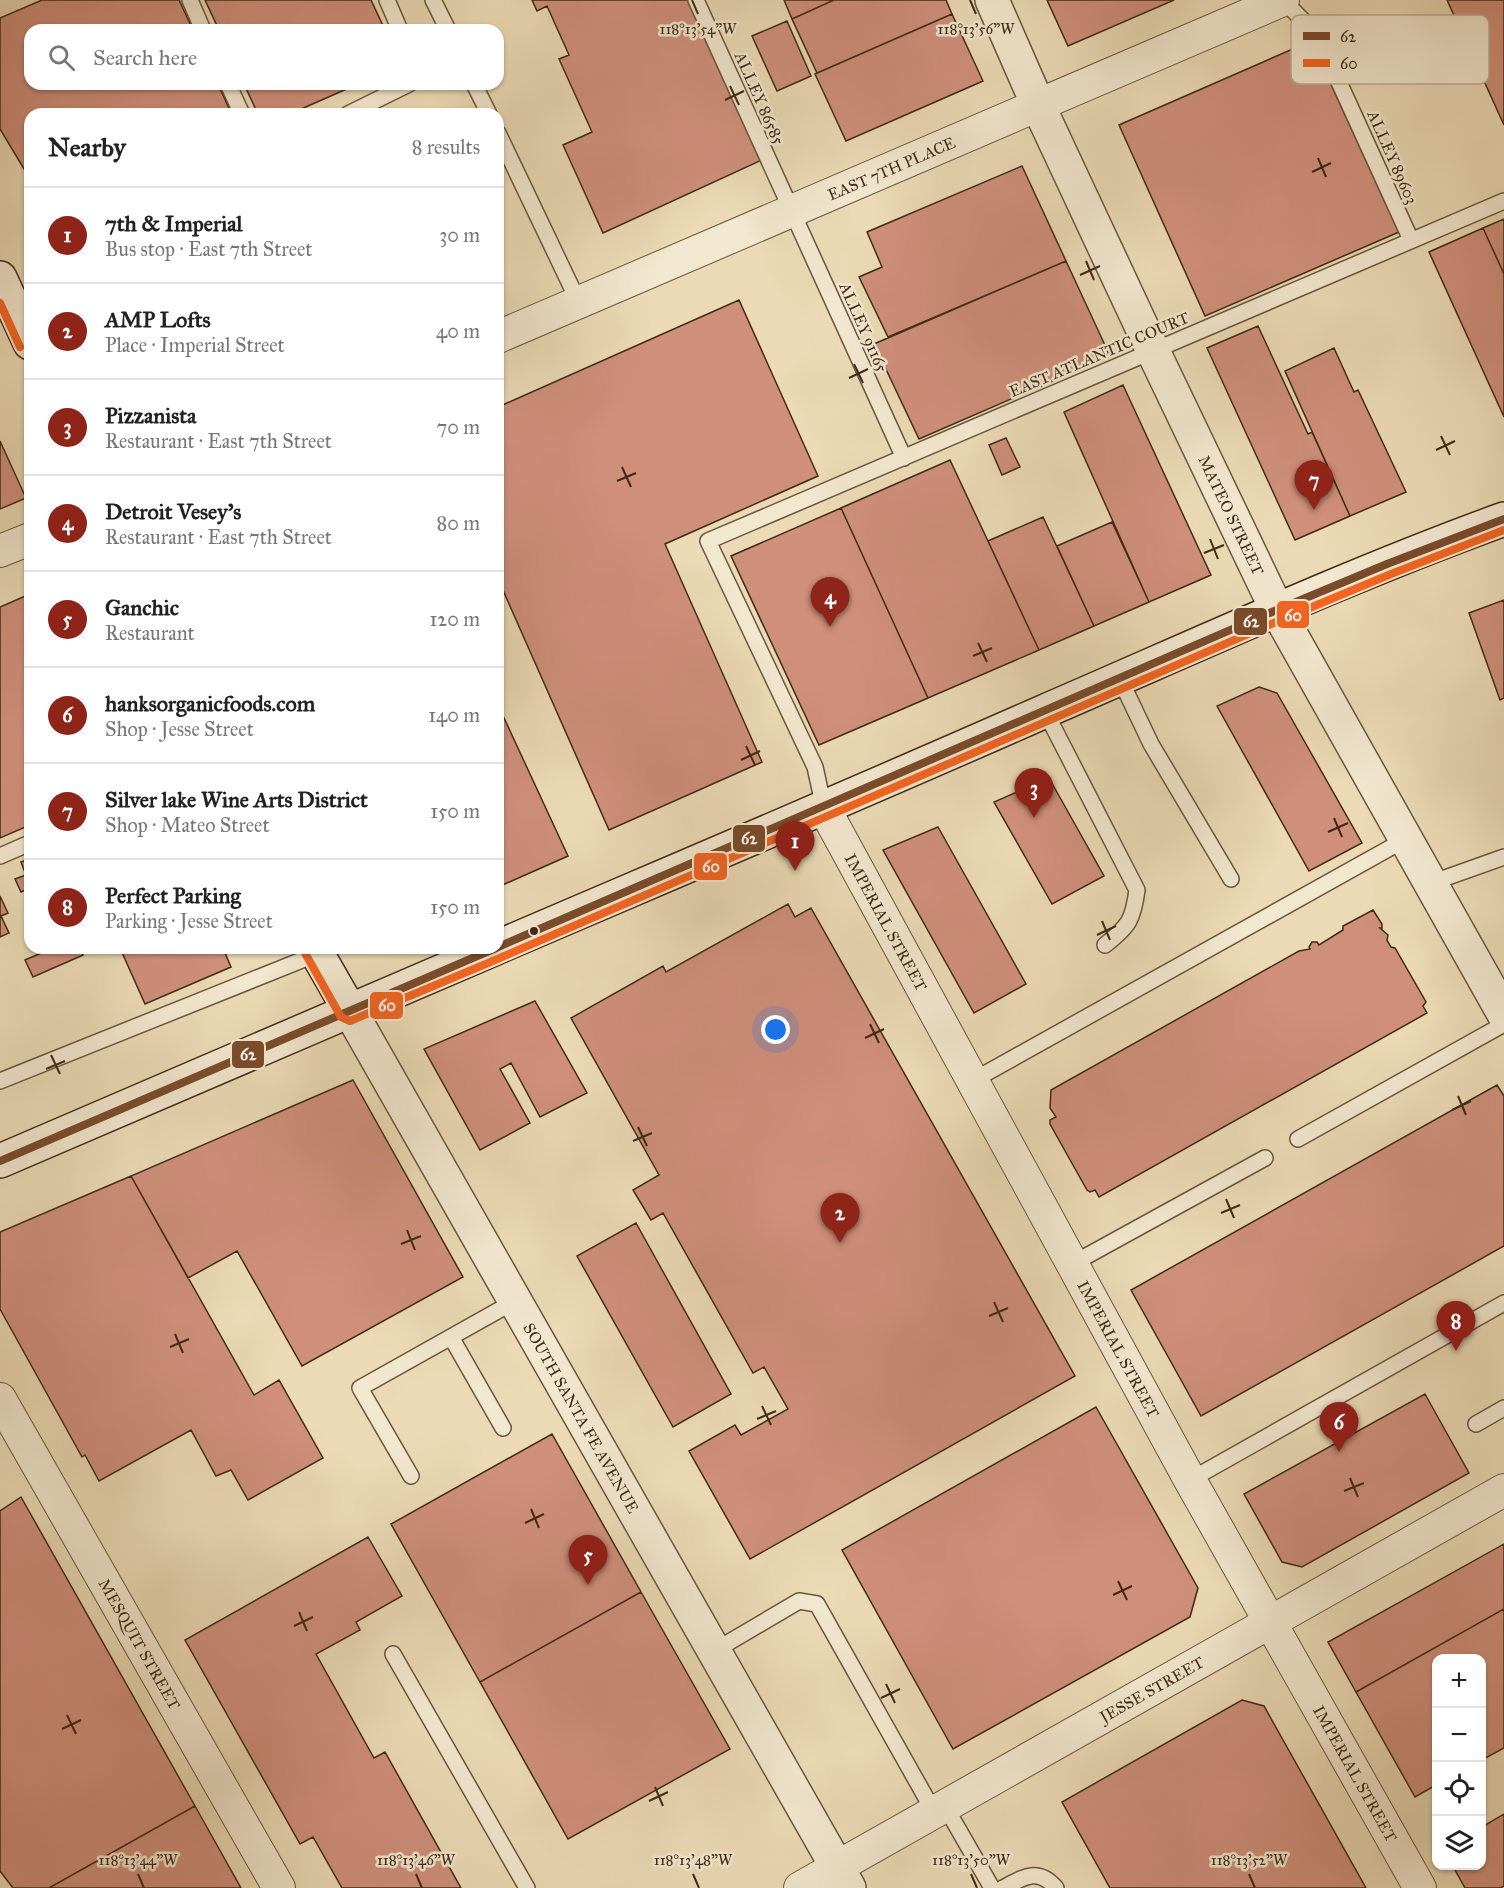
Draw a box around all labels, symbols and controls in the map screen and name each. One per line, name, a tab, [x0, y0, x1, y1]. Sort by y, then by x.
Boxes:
legend	[1291, 15, 1489, 84]
text: 118°13'54"W	[659, 20, 737, 38]
text: 118°13'56"W	[938, 20, 1015, 38]
search box	[24, 24, 504, 90]
text: 62	[1340, 27, 1356, 46]
icon: search	[45, 41, 78, 74]
text: Search here	[93, 44, 197, 71]
street label: ALLEY 86585	[730, 48, 789, 148]
text: 60	[1340, 54, 1358, 73]
street label: ALLEY 89603	[1363, 107, 1422, 207]
text: Nearby	[48, 131, 126, 163]
street label: EAST 7TH PLACE	[825, 133, 958, 204]
text: 8 results	[412, 135, 480, 159]
text: 7th & Imperial	[105, 210, 243, 237]
text: 1	[64, 223, 71, 247]
text: 30 m	[439, 223, 480, 247]
text: Bus stop · East 7th Street	[105, 237, 312, 261]
street label: ALLEY 91165	[835, 279, 892, 375]
text: AMP Lofts	[105, 306, 211, 333]
street label: EAST ATLANTIC COURT	[1007, 308, 1192, 401]
text: 2	[63, 319, 72, 343]
text: 40 m	[436, 319, 480, 343]
text: Place · Imperial Street	[105, 333, 285, 357]
text: Pizzanista	[105, 402, 196, 429]
text: 3	[64, 415, 72, 439]
text: 70 m	[437, 415, 480, 439]
text: Restaurant · East 7th Street	[105, 429, 332, 453]
street label: MATEO STREET	[1194, 452, 1268, 578]
pin: 7	[1294, 460, 1334, 510]
text: Detroit Vesey's	[105, 498, 241, 525]
text: 4	[62, 511, 73, 535]
text: 80 m	[437, 511, 480, 535]
text: Restaurant · East 7th Street	[105, 525, 332, 549]
pin: 4	[810, 578, 850, 627]
text: Ganchic	[105, 594, 179, 621]
line badge: 60	[1276, 600, 1310, 629]
text: 60	[1284, 606, 1302, 625]
text: 5	[63, 607, 72, 631]
text: 120 m	[429, 607, 480, 631]
line badge: 62	[1233, 607, 1268, 636]
text: 62	[1243, 612, 1260, 631]
text: Restaurant	[105, 621, 195, 645]
text: hanksorganicfoods.com	[105, 690, 315, 717]
text: 6	[62, 703, 73, 727]
text: 140 m	[428, 703, 480, 727]
text: Shop · Jesse Street	[105, 717, 254, 741]
pin: 3	[1014, 768, 1054, 818]
text: Silver lake Wine Arts District	[105, 786, 368, 813]
text: 7	[62, 799, 73, 823]
text: 150 m	[430, 799, 480, 823]
text: Shop · Mateo Street	[105, 813, 269, 837]
pin: 1	[776, 822, 814, 871]
line badge: 62	[732, 824, 766, 853]
text: 62	[741, 829, 758, 848]
street label: IMPERIAL STREET	[841, 850, 931, 994]
line badge: 60	[693, 852, 728, 881]
text: 60	[702, 857, 720, 876]
text: Perfect Parking	[105, 882, 241, 909]
text: 8	[62, 895, 73, 919]
text: 150 m	[430, 895, 480, 919]
text: Parking · Jesse Street	[105, 909, 273, 933]
unlabelled marker	[528, 925, 540, 937]
line badge: 60	[369, 991, 404, 1020]
text: 60	[378, 996, 396, 1015]
your location	[761, 1015, 790, 1044]
line badge: 62	[231, 1040, 265, 1069]
text: 62	[240, 1045, 257, 1064]
pin: 2	[820, 1194, 860, 1243]
street label: IMPERIAL STREET	[1073, 1277, 1163, 1421]
pin: 8	[1436, 1302, 1476, 1351]
street label: SOUTH SANTA FE AVENUE	[519, 1319, 643, 1517]
pin: 6	[1320, 1402, 1358, 1452]
pin: 5	[568, 1536, 608, 1585]
street label: MESQUIT STREET	[94, 1575, 184, 1713]
street label: JESSE STREET	[1095, 1653, 1207, 1728]
map controls	[1432, 1654, 1486, 1870]
button: +	[1432, 1654, 1486, 1708]
street label: IMPERIAL STREET	[1309, 1702, 1401, 1845]
button: −	[1432, 1708, 1486, 1762]
button: locate	[1432, 1762, 1486, 1816]
button: layers	[1432, 1816, 1486, 1870]
text: 118°13'44"W	[99, 1851, 178, 1869]
text: 118°13'46"W	[377, 1851, 456, 1869]
text: 118°13'48"W	[654, 1851, 733, 1869]
text: 118°13'50"W	[932, 1851, 1011, 1869]
text: 118°13'52"W	[1211, 1851, 1288, 1869]

